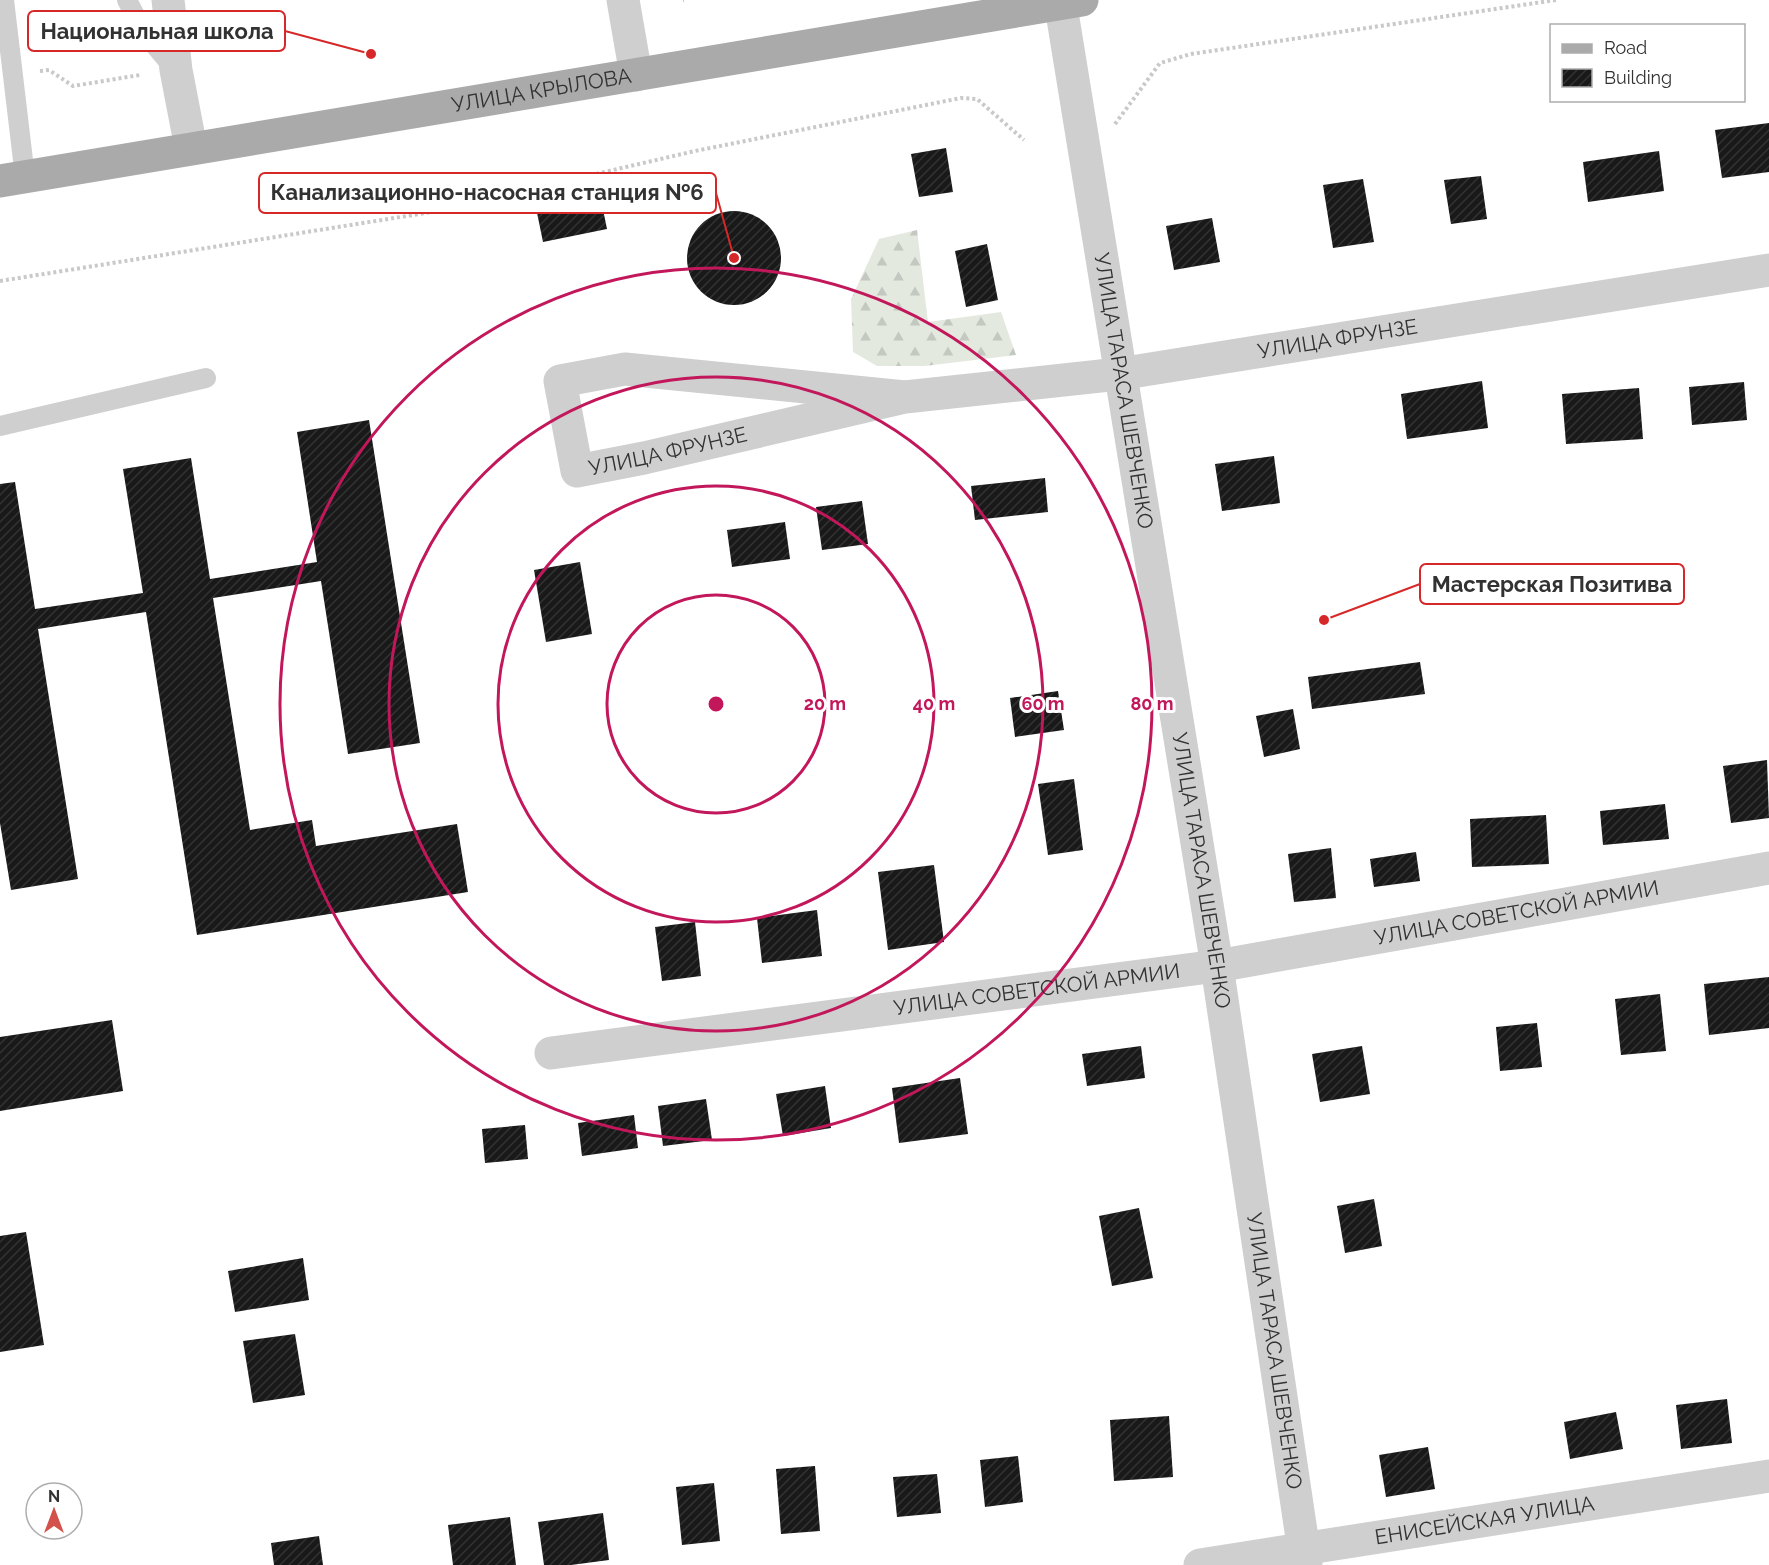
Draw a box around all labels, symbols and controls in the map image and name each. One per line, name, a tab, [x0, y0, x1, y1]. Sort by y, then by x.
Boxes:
callout: Национальная школа	[28, 11, 285, 51]
text: Национальная школа	[40, 18, 274, 44]
legend	[1550, 24, 1745, 102]
text: Road	[1604, 37, 1647, 58]
street label: УЛИЦА КРЫЛОВА	[450, 63, 633, 117]
text: Building	[1604, 67, 1672, 88]
callout: Канализационно-насосная станция №6	[259, 173, 716, 213]
text: Канализационно-насосная станция №6	[270, 179, 704, 205]
street label: УЛИЦА ТАРАСА ШЕВЧЕНКО	[1089, 251, 1159, 531]
street label: УЛИЦА ФРУНЗЕ	[1256, 313, 1419, 364]
street label: УЛИЦА ФРУНЗЕ	[587, 421, 749, 480]
callout: Мастерская Позитива	[1420, 564, 1684, 604]
text: Мастерская Позитива	[1432, 571, 1672, 597]
text: 20 m	[804, 693, 846, 714]
text: 40 m	[913, 693, 955, 714]
text: 60 m	[1021, 693, 1065, 714]
text: 80 m	[1130, 693, 1174, 714]
centre of rings	[706, 694, 726, 714]
street label: УЛИЦА ТАРАСА ШЕВЧЕНКО	[1167, 731, 1236, 1010]
street label: УЛИЦА СОВЕТСКОЙ АРМИИ	[1372, 875, 1661, 950]
street label: УЛИЦА СОВЕТСКОЙ АРМИИ	[892, 958, 1182, 1020]
street label: УЛИЦА ТАРАСА ШЕВЧЕНКО	[1242, 1211, 1308, 1491]
north arrow	[24, 1481, 84, 1541]
text: N	[48, 1487, 60, 1506]
street label: ЕНИСЕЙСКАЯ УЛИЦА	[1373, 1491, 1596, 1549]

